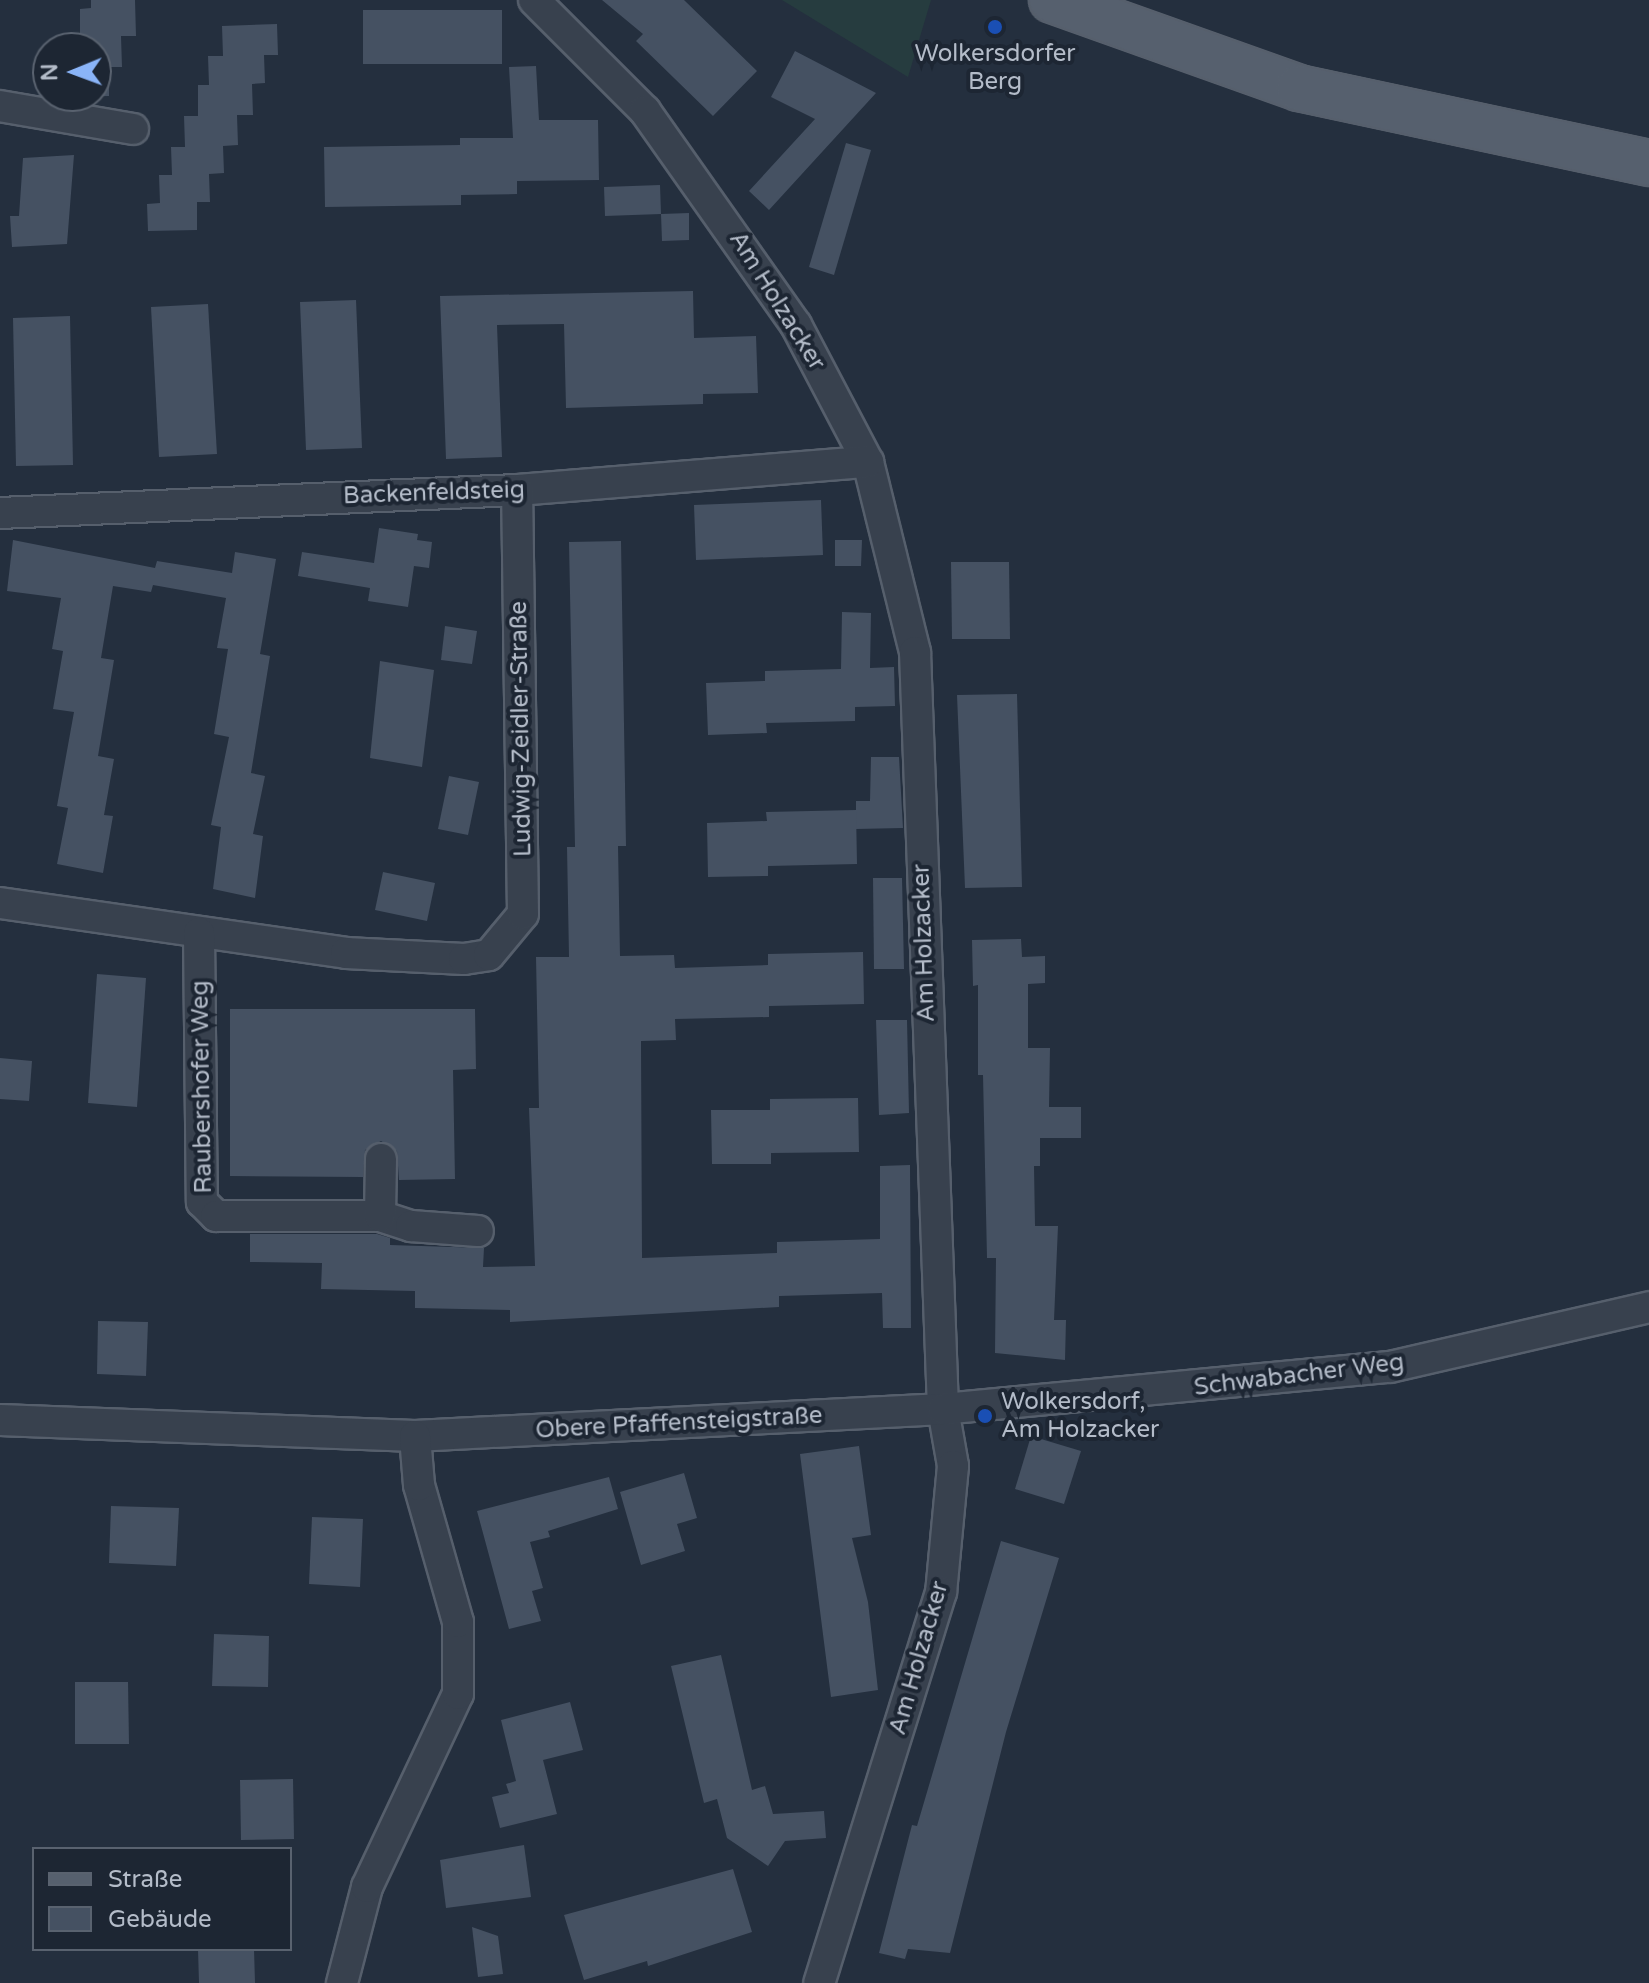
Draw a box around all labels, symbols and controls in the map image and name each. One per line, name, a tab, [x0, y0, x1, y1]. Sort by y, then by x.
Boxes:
marker: Wolkersdorfer Berg	[986, 18, 1004, 36]
north arrow	[32, 32, 112, 112]
place label: Wolkersdorfer Berg	[914, 40, 1076, 96]
text: N	[37, 63, 63, 81]
street label: Am Holzacker	[723, 226, 831, 376]
street label: Backenfeldsteig	[343, 475, 525, 511]
street label: Ludwig-Zeidler-Straße	[504, 601, 538, 857]
street label: Am Holzacker	[907, 863, 941, 1023]
street label: Raubershofer Weg	[186, 980, 218, 1194]
street label: Schwabacher Weg	[1192, 1348, 1406, 1402]
place label: Wolkersdorf, Am Holzacker	[1001, 1388, 1159, 1444]
street label: Obere Pfaffensteigstraße	[535, 1401, 823, 1445]
marker: Wolkersdorf, Am Holzacker	[976, 1407, 994, 1425]
street label: Am Holzacker	[883, 1578, 955, 1738]
legend	[32, 1847, 292, 1951]
text: Straße	[108, 1865, 182, 1894]
text: Gebäude	[108, 1905, 212, 1934]

